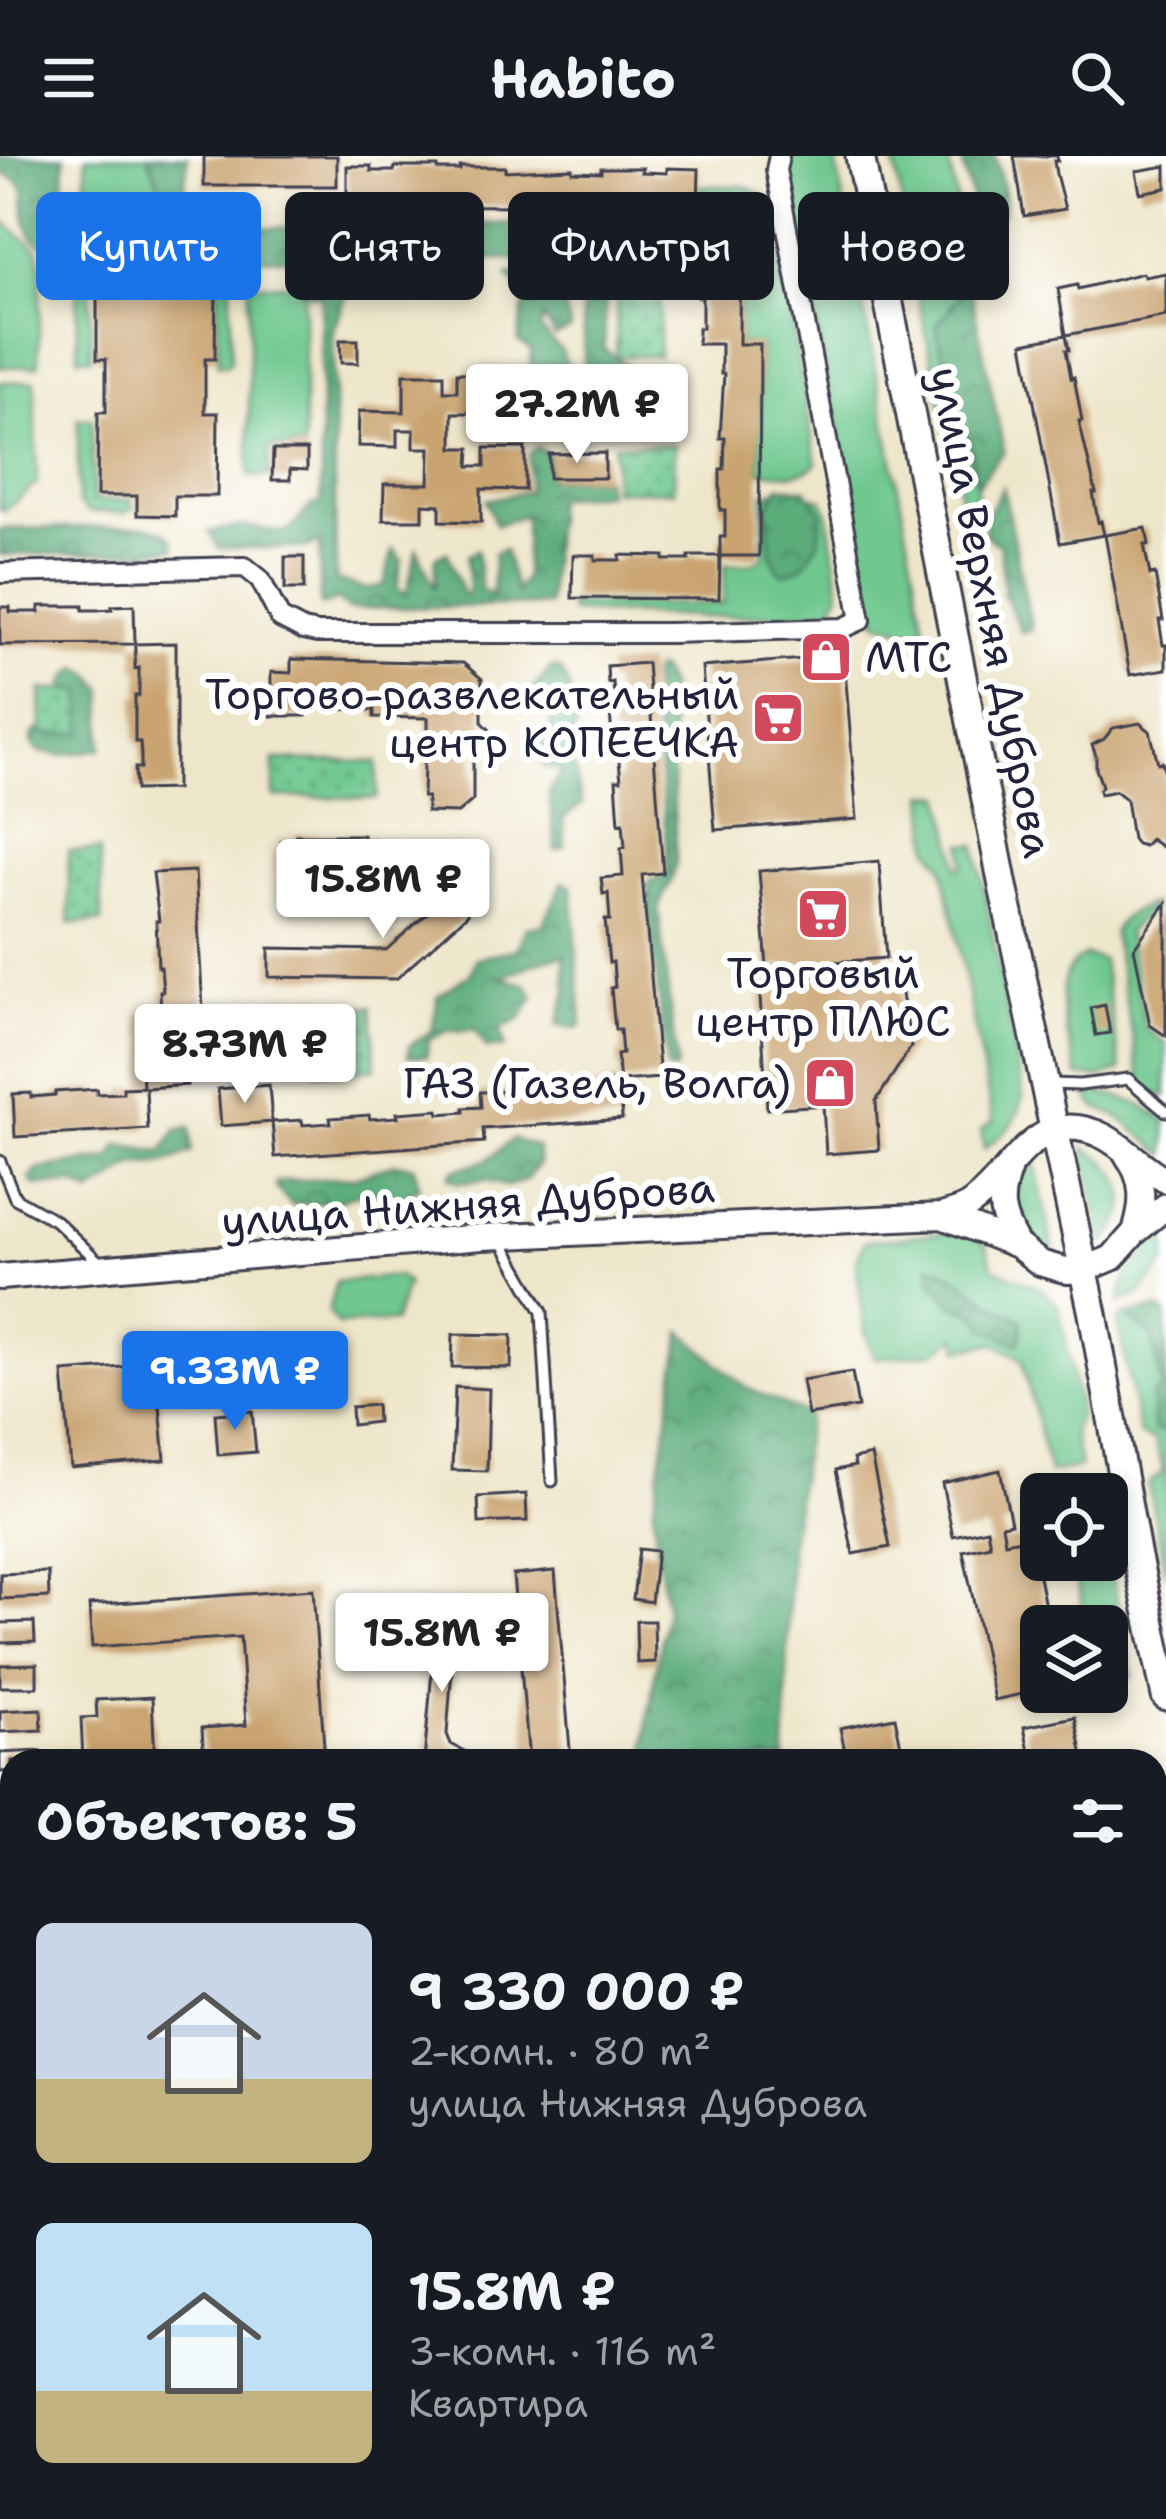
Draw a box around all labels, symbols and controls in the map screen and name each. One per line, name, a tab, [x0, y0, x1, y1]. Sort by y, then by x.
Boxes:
text: Habito	[490, 42, 676, 114]
icon: menu	[36, 45, 102, 111]
icon: search	[1064, 45, 1130, 111]
chip: Купить	[36, 192, 261, 300]
chip: Снять	[285, 192, 484, 300]
chip: Фильтры	[508, 192, 774, 300]
chip: Новое	[798, 192, 1009, 300]
street label: улица Верхняя Дуброва	[917, 362, 1067, 862]
pin: 27.2M ₽	[466, 364, 688, 466]
text: 27.2M ₽	[493, 377, 661, 429]
shop icon: МТС	[798, 629, 854, 685]
place label: МТС	[865, 629, 953, 685]
place label: Торгово-развлекательный центр КОПЕЕЧКА	[205, 666, 739, 770]
supermarket icon: Торгово-развлекательный центр КОПЕЕЧКА	[750, 690, 806, 746]
pin: 15.8M ₽	[272, 839, 494, 941]
text: 15.8M ₽	[303, 852, 463, 904]
supermarket icon: Торговый центр ПЛЮС	[795, 886, 851, 942]
place label: Торговый центр ПЛЮС	[695, 945, 951, 1049]
pin: 8.73M ₽	[134, 1004, 356, 1106]
text: 8.73M ₽	[162, 1017, 328, 1069]
place label: ГАЗ (Газель, Волга)	[403, 1055, 791, 1111]
shop icon: ГАЗ (Газель, Волга)	[802, 1055, 858, 1111]
street label: улица Нижняя Дуброва	[220, 1159, 716, 1249]
pin: 9.33M ₽	[124, 1331, 346, 1433]
text: 9.33M ₽	[149, 1344, 321, 1396]
map controls	[1020, 1473, 1128, 1713]
button: locate	[1020, 1473, 1128, 1581]
pin: 15.8M ₽	[331, 1593, 553, 1695]
button: layers	[1020, 1605, 1128, 1713]
text: 15.8M ₽	[362, 1606, 522, 1658]
text: Объектов: 5	[36, 1787, 358, 1855]
icon: filters	[1065, 1788, 1131, 1854]
text: 9 330 000 ₽	[408, 1957, 745, 2025]
icon: home	[132, 1971, 276, 2115]
text: 2-комн. · 80 m²	[408, 2025, 711, 2077]
text: улица Нижняя Дуброва	[408, 2077, 867, 2129]
text: 15.8M ₽	[408, 2257, 616, 2325]
icon: home	[132, 2271, 276, 2415]
text: 3-комн. · 116 m²	[408, 2325, 716, 2377]
text: Квартира	[408, 2377, 588, 2429]

